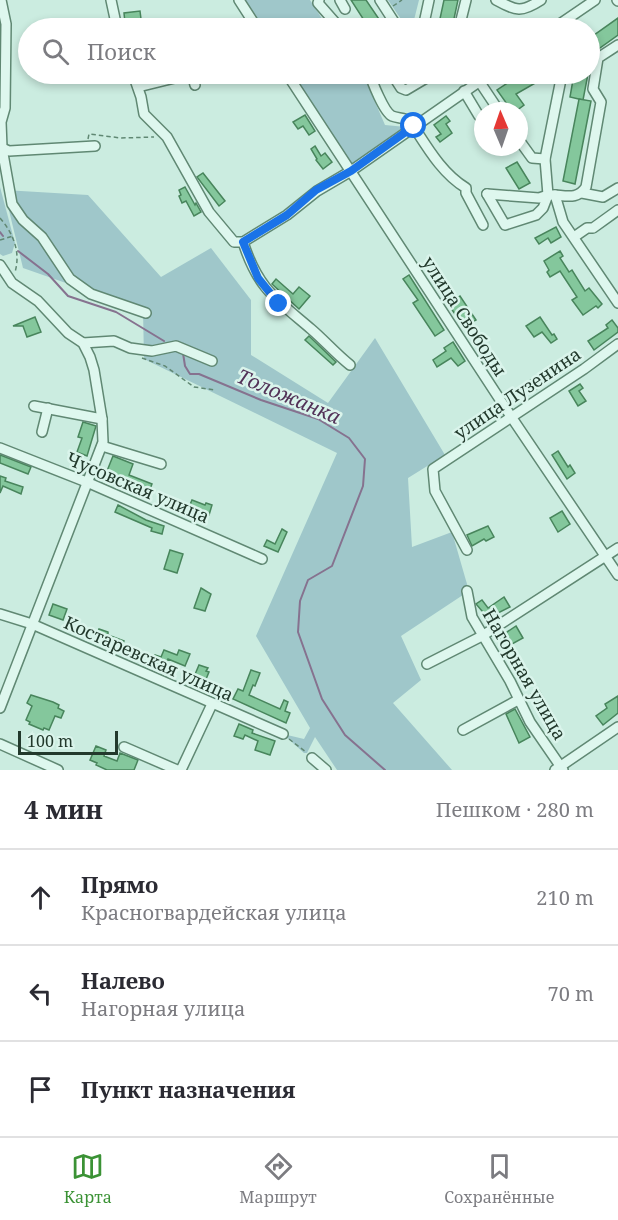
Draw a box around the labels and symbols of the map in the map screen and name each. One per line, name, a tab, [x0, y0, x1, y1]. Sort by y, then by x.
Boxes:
north arrow	[474, 102, 528, 156]
route start	[400, 112, 426, 138]
street label: улица Свободы	[417, 251, 513, 381]
route end	[265, 290, 291, 316]
street label: улица Лузенина	[449, 342, 585, 444]
water label: Толожанка	[233, 362, 345, 430]
street label: Чусовская улица	[63, 446, 213, 528]
street label: Нагорная улица	[478, 604, 572, 744]
street label: Костаревская улица	[61, 610, 237, 706]
scale bar	[18, 728, 118, 756]

